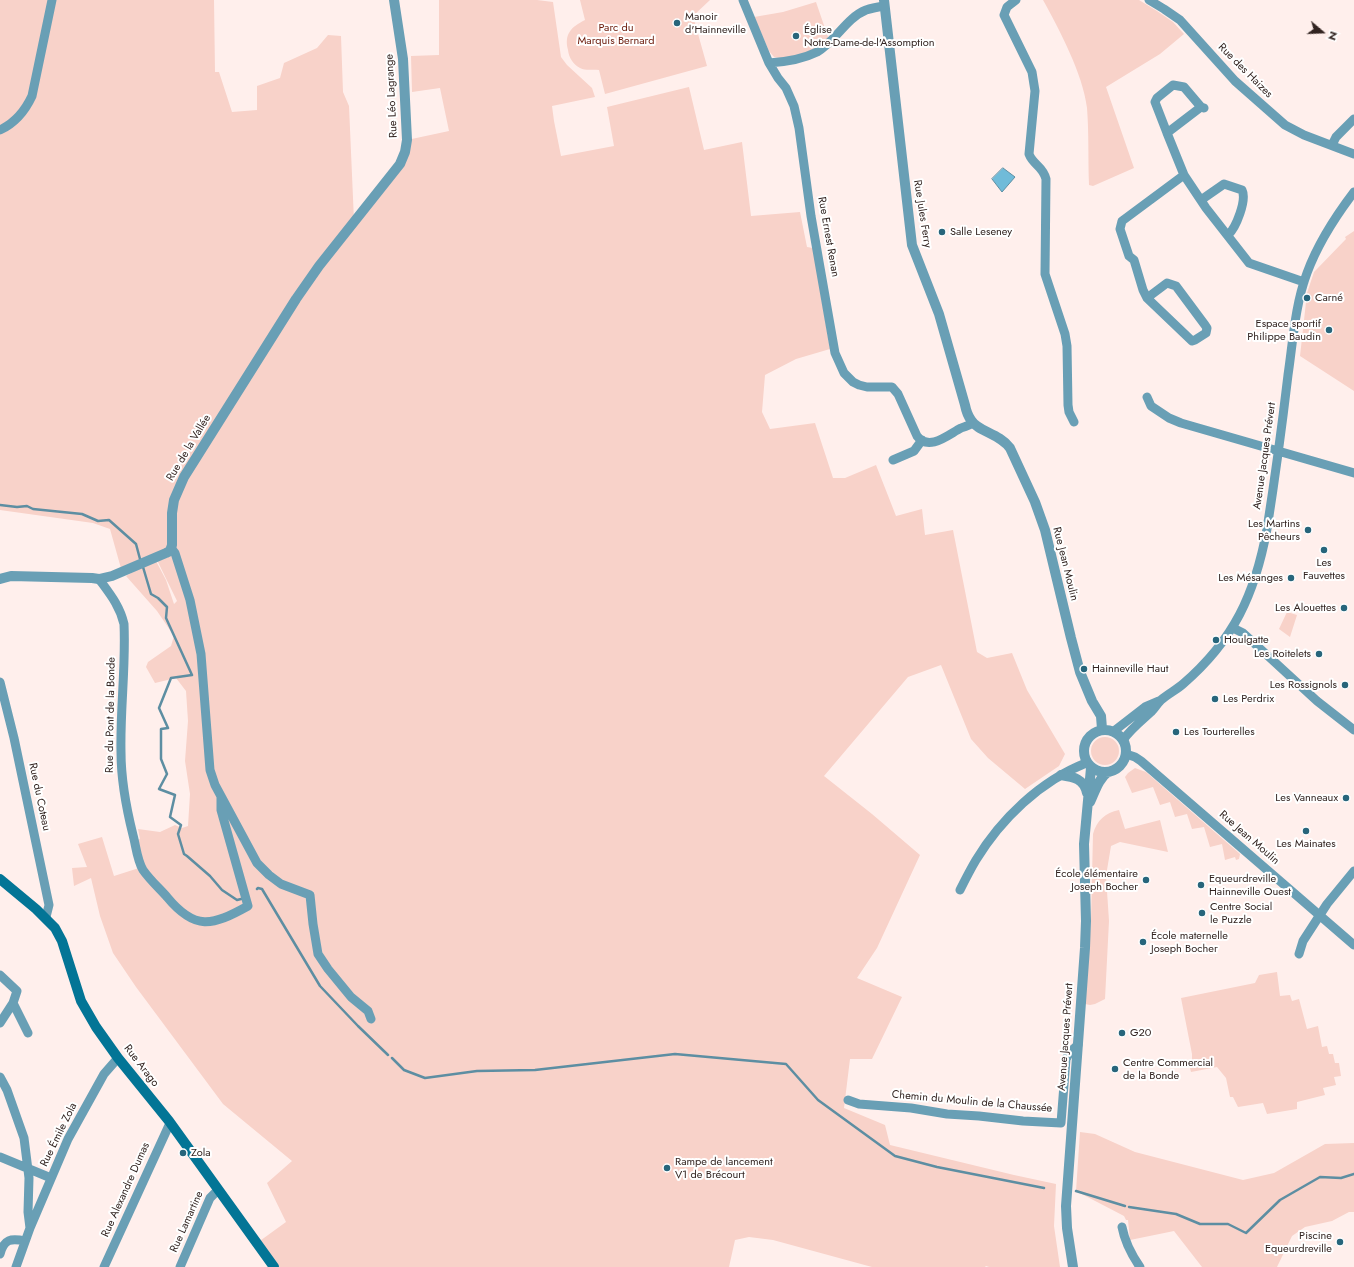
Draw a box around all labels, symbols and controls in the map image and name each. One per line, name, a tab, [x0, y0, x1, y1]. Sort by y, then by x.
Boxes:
place label: Manoir d'Hainneville	[685, 10, 746, 36]
north arrow	[1302, 12, 1342, 52]
marker: Manoir d'Hainneville	[672, 18, 682, 28]
park label: Parc du Marquis Bernard	[577, 21, 655, 47]
place label: Église Notre-Dame-de-l'Assomption	[804, 23, 935, 49]
text: N	[1324, 29, 1342, 43]
marker: Église Notre-Dame-de-l'Assomption	[791, 31, 801, 41]
street label: Rue des Haizes	[1215, 41, 1275, 101]
street label: Rue Léo Lagrange	[383, 54, 401, 138]
street label: Rue Jules Ferry	[910, 179, 934, 249]
street label: Rue Ernest Renan	[814, 196, 842, 278]
place label: Salle Leseney	[950, 225, 1012, 239]
marker: Salle Leseney	[937, 227, 947, 237]
place label: Carné	[1315, 291, 1343, 305]
marker: Carné	[1302, 293, 1312, 303]
place label: Espace sportif Philippe Baudin	[1247, 317, 1321, 343]
marker: Espace sportif Philippe Baudin	[1324, 325, 1334, 335]
street label: Avenue Jacques Prévert	[1251, 402, 1279, 510]
street label: Rue de la Vallée	[164, 412, 214, 484]
place label: Les Martins Pêcheurs	[1248, 517, 1300, 543]
marker: Les Martins Pêcheurs	[1303, 525, 1313, 535]
street label: Rue Jean Moulin	[1049, 526, 1081, 602]
marker: Les Fauvettes	[1319, 545, 1329, 555]
place label: Les Fauvettes	[1303, 556, 1345, 582]
place label: Les Mésanges	[1218, 571, 1283, 585]
marker: Les Mésanges	[1286, 573, 1296, 583]
place label: Les Alouettes	[1275, 601, 1336, 615]
marker: Les Alouettes	[1339, 603, 1349, 613]
place label: Houlgatte	[1224, 633, 1269, 647]
marker: Houlgatte	[1211, 635, 1221, 645]
place label: Les Roitelets	[1254, 647, 1311, 661]
marker: Les Roitelets	[1314, 649, 1324, 659]
street label: Rue du Pont de la Bonde	[103, 657, 119, 773]
place label: Hainneville Haut	[1092, 662, 1168, 676]
marker: Hainneville Haut	[1079, 664, 1089, 674]
place label: Les Rossignols	[1270, 678, 1337, 692]
marker: Les Rossignols	[1340, 680, 1350, 690]
place label: Les Perdrix	[1223, 692, 1274, 706]
marker: Les Perdrix	[1210, 694, 1220, 704]
place label: Les Tourterelles	[1184, 725, 1255, 739]
marker: Les Tourterelles	[1171, 727, 1181, 737]
street label: Rue du Coteau	[25, 762, 53, 832]
place label: Les Vanneaux	[1275, 791, 1338, 805]
marker: Les Vanneaux	[1341, 793, 1351, 803]
street label: Rue Jean Moulin	[1216, 808, 1282, 868]
marker: Les Mainates	[1301, 826, 1311, 836]
place label: Les Mainates	[1276, 837, 1336, 851]
place label: École élémentaire Joseph Bocher	[1055, 867, 1138, 893]
place label: Equeurdreville Hainneville Ouest	[1209, 872, 1291, 898]
marker: École élémentaire Joseph Bocher	[1141, 875, 1151, 885]
marker: Equeurdreville Hainneville Ouest	[1196, 880, 1206, 890]
place label: Centre Social le Puzzle	[1210, 900, 1272, 926]
marker: Centre Social le Puzzle	[1197, 908, 1207, 918]
place label: École maternelle Joseph Bocher	[1151, 929, 1228, 955]
marker: École maternelle Joseph Bocher	[1138, 937, 1148, 947]
street label: Avenue Jacques Prévert	[1056, 983, 1076, 1091]
place label: G20	[1130, 1026, 1151, 1040]
marker: G20	[1117, 1028, 1127, 1038]
street label: Rue Arago	[121, 1042, 161, 1090]
place label: Centre Commercial de la Bonde	[1123, 1056, 1213, 1082]
marker: Centre Commercial de la Bonde	[1110, 1064, 1120, 1074]
street label: Chemin du Moulin de la Chaussée	[891, 1088, 1053, 1116]
street label: Rue Émile Zola	[38, 1101, 80, 1169]
street label: Rue Alexandre Dumas	[99, 1141, 153, 1239]
place label: Zola	[191, 1146, 210, 1160]
marker: Zola	[178, 1148, 188, 1158]
place label: Rampe de lancement V1 de Brécourt	[675, 1155, 773, 1181]
marker: Rampe de lancement V1 de Brécourt	[662, 1163, 672, 1173]
street label: Rue Lamartine	[168, 1189, 206, 1255]
place label: Piscine Equeurdreville	[1265, 1229, 1332, 1255]
marker: Piscine Equeurdreville	[1335, 1237, 1345, 1247]

